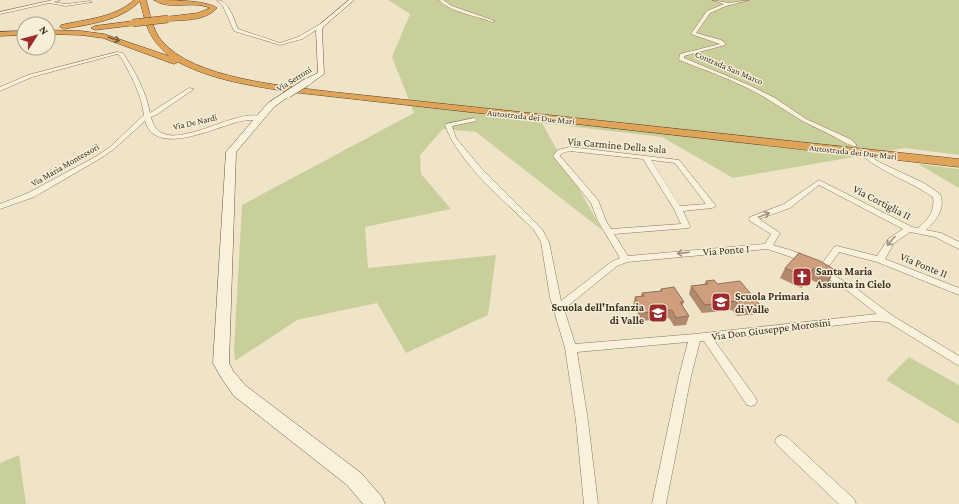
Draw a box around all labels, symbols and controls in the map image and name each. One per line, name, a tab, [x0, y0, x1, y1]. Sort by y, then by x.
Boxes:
north arrow	[16, 16, 56, 56]
text: N	[37, 24, 51, 37]
one-way arrow	[108, 36, 120, 44]
street label: Contrada San Marco	[693, 49, 765, 87]
street label: Via Serroni	[275, 64, 314, 94]
street label: Autostrada dei Due Mari	[487, 107, 576, 127]
street label: Via De Nardi	[172, 112, 219, 132]
street label: Via Carmine Della Sala	[567, 135, 667, 155]
street label: Via Maria Montessori	[29, 141, 101, 189]
street label: Autostrada dei Due Mari	[809, 142, 898, 162]
street label: Via Cortiglia II	[851, 182, 913, 223]
one-way arrow	[758, 210, 770, 218]
one-way arrow	[887, 236, 896, 246]
street label: Via Ponte I	[702, 242, 750, 258]
one-way arrow	[677, 249, 690, 257]
street label: Via Ponte II	[899, 250, 949, 280]
place label: Santa Maria Assunta in Cielo	[815, 265, 891, 290]
church icon: Santa Maria Assunta in Cielo	[791, 266, 813, 288]
place label: Scuola Primaria di Valle	[735, 290, 810, 315]
school or university icon: Scuola Primaria di Valle	[710, 291, 732, 313]
place label: Scuola dell'Infanzia di Valle	[552, 301, 645, 326]
school or university icon: Scuola dell'Infanzia di Valle	[647, 302, 669, 324]
street label: Via Don Giuseppe Morosini	[711, 316, 831, 343]

